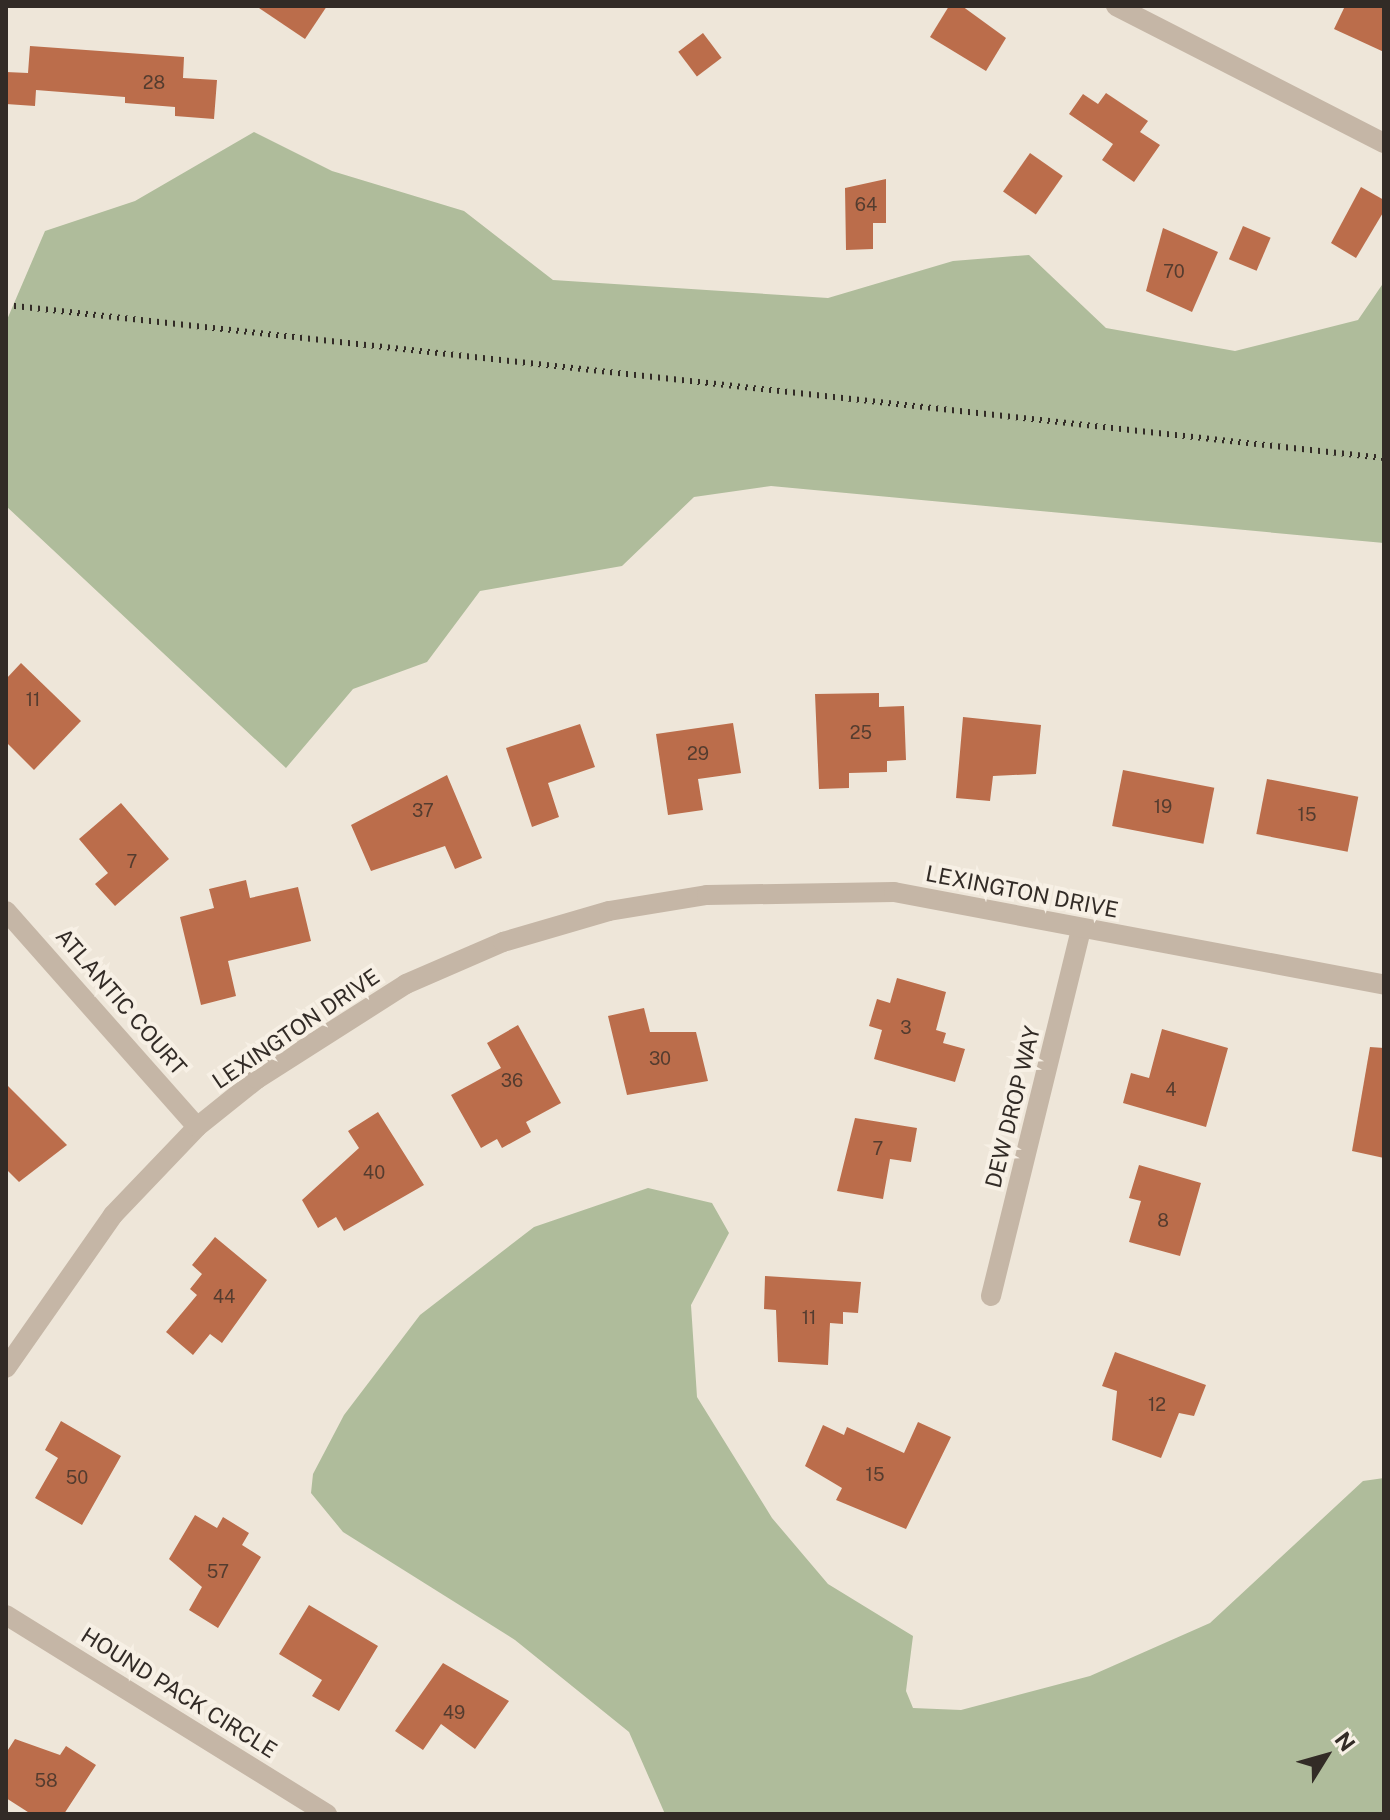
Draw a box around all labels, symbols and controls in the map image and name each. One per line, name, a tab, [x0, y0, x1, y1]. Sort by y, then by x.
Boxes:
house number: 28	[143, 72, 165, 94]
house number: 64	[855, 194, 877, 216]
house number: 70	[1163, 261, 1185, 283]
house number: 11	[26, 689, 40, 711]
house number: 25	[850, 722, 872, 744]
house number: 29	[687, 743, 709, 765]
house number: 19	[1154, 796, 1172, 818]
house number: 37	[412, 800, 434, 822]
house number: 15	[1298, 804, 1316, 826]
house number: 7	[127, 851, 137, 873]
street label: LEXINGTON DRIVE	[923, 860, 1121, 924]
street label: ATLANTIC COURT	[50, 923, 192, 1081]
street label: LEXINGTON DRIVE	[207, 963, 385, 1095]
house number: 3	[900, 1017, 912, 1039]
street label: DEW DROP WAY	[980, 1023, 1046, 1191]
house number: 30	[649, 1048, 671, 1070]
house number: 36	[501, 1070, 523, 1092]
house number: 4	[1165, 1079, 1177, 1101]
house number: 7	[873, 1138, 883, 1160]
house number: 40	[363, 1162, 385, 1184]
house number: 8	[1157, 1210, 1169, 1232]
house number: 44	[213, 1286, 235, 1308]
house number: 11	[802, 1307, 816, 1329]
house number: 12	[1148, 1394, 1166, 1416]
house number: 15	[866, 1464, 884, 1486]
house number: 50	[66, 1467, 88, 1489]
house number: 57	[207, 1561, 229, 1583]
street label: HOUND PACK CIRCLE	[76, 1622, 282, 1764]
house number: 49	[443, 1702, 465, 1724]
north arrow	[1286, 1716, 1366, 1796]
text: N	[1330, 1727, 1361, 1756]
house number: 58	[34, 1770, 58, 1792]

